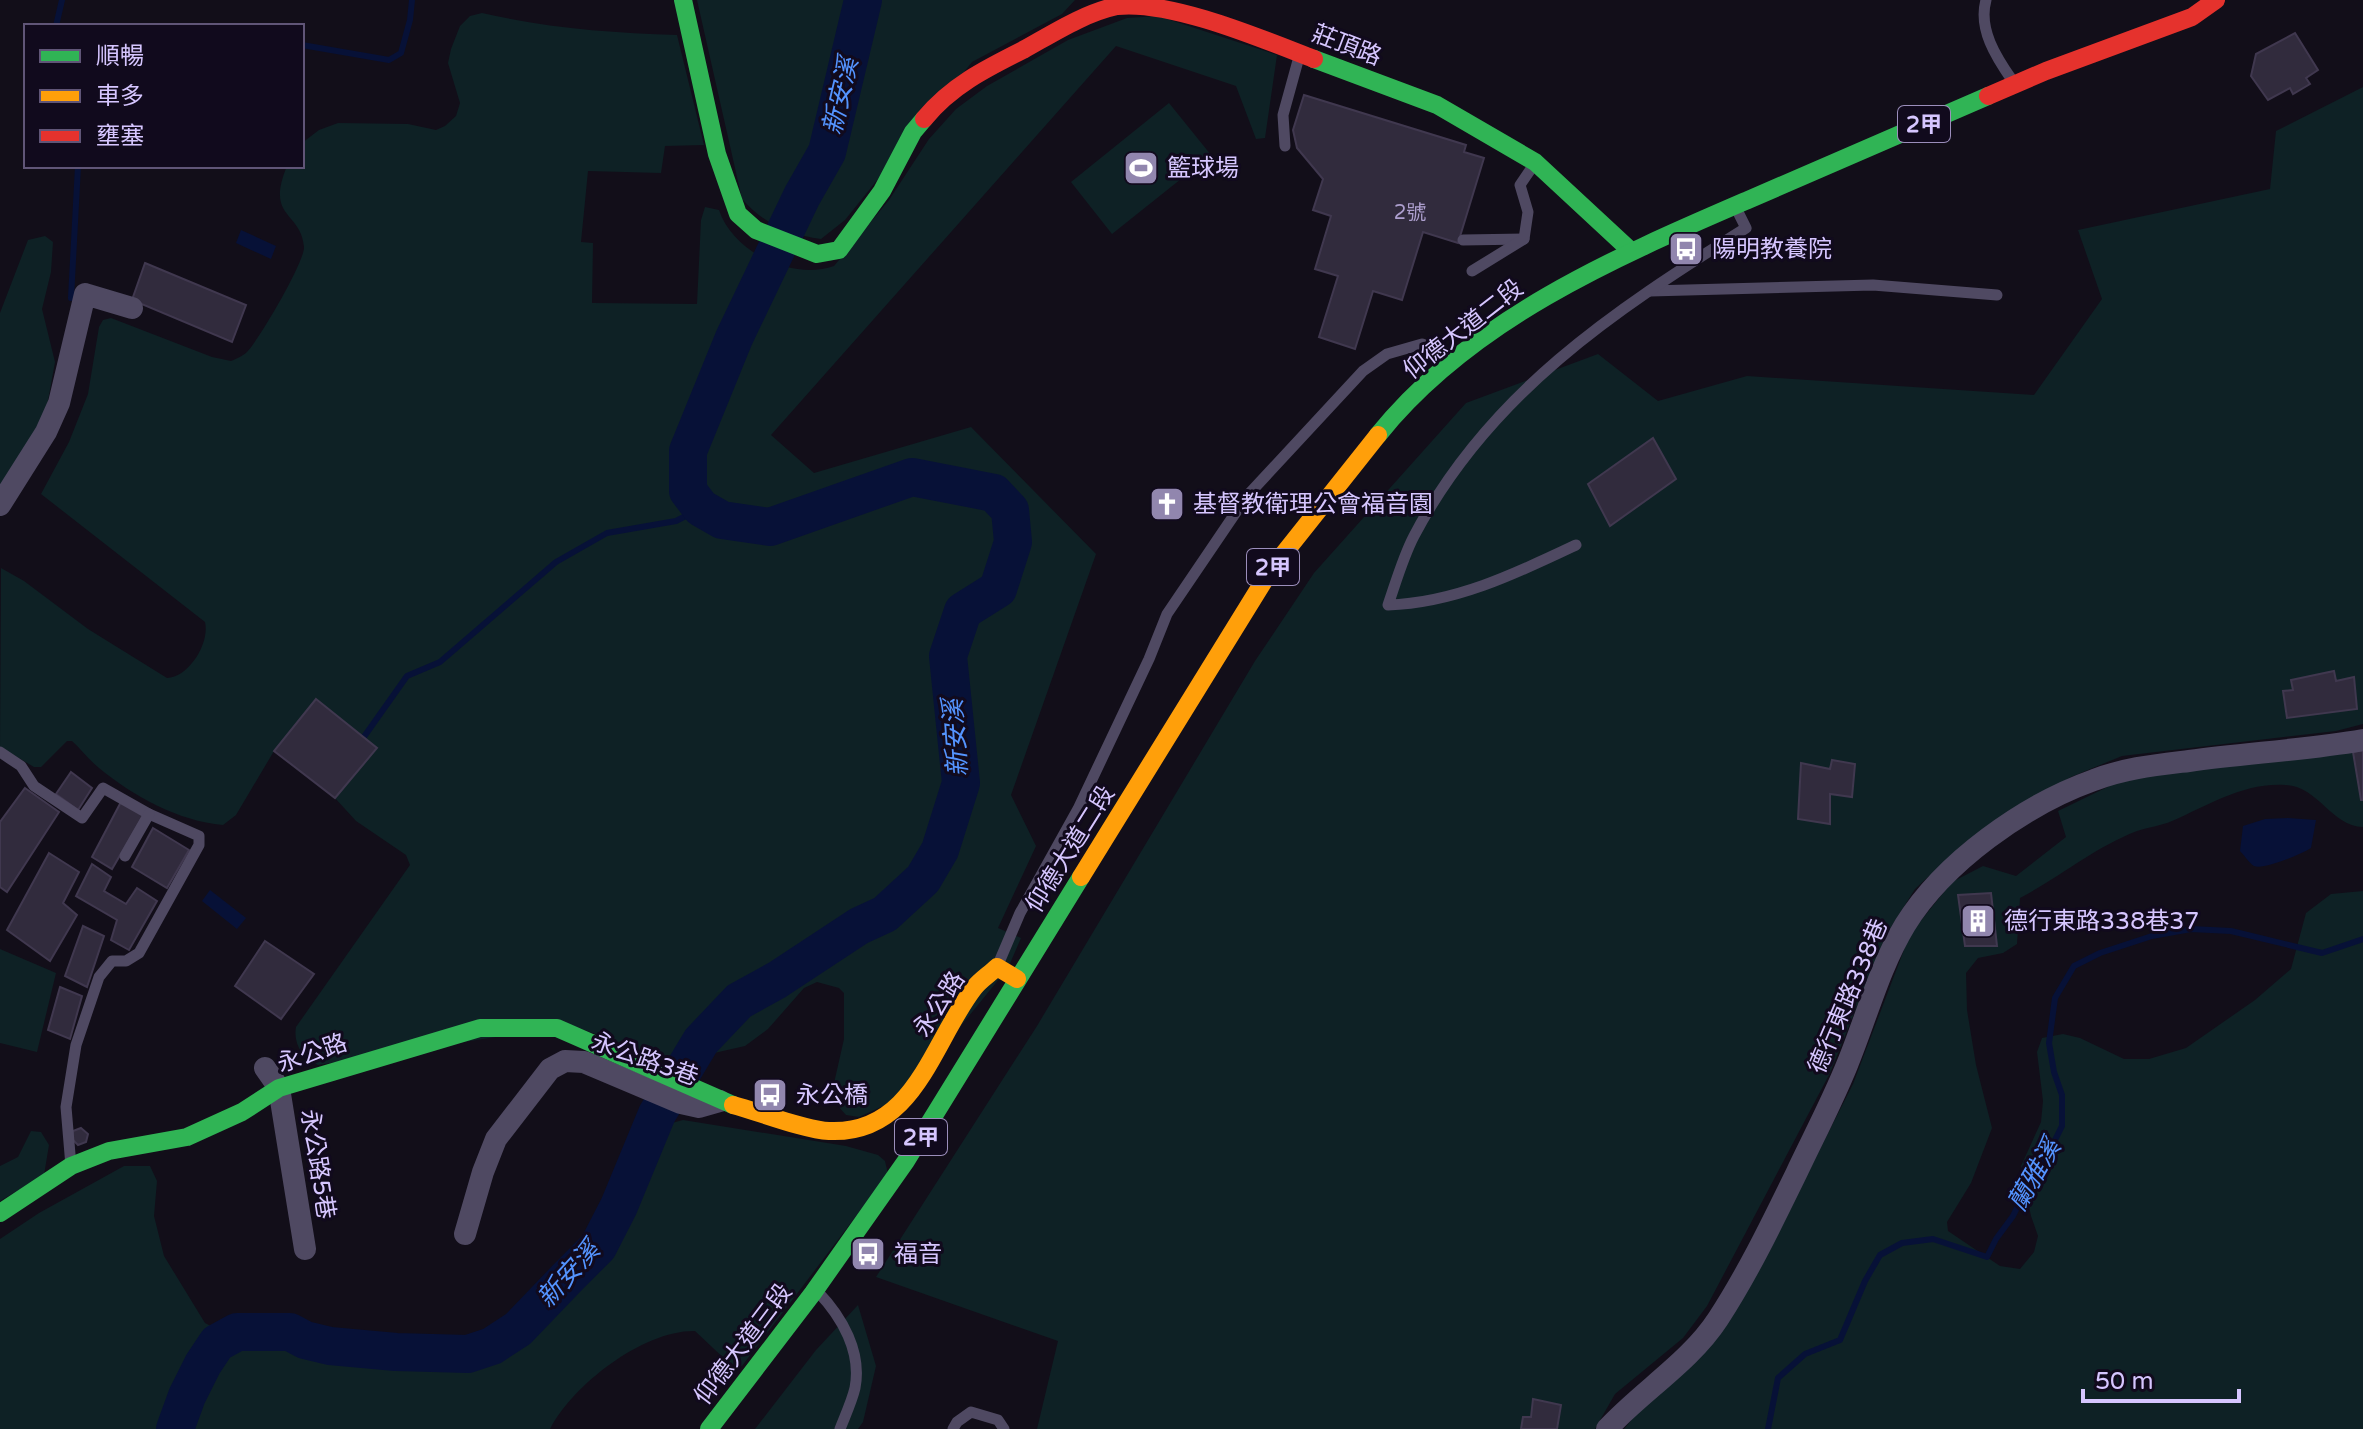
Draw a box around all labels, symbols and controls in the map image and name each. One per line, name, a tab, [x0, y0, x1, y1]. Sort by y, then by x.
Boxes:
street label: 莊頂路	[1308, 19, 1386, 72]
legend	[24, 24, 304, 168]
text: 順暢	[96, 42, 144, 71]
water label: 新安溪	[817, 51, 865, 138]
text: 車多	[96, 82, 144, 111]
road number: 2甲	[1898, 106, 1950, 142]
text: 壅塞	[96, 122, 144, 151]
sports icon: 籃球場	[1122, 149, 1160, 187]
place label: 籃球場	[1167, 154, 1239, 183]
house number: 2號	[1394, 201, 1426, 225]
bus stop icon: 陽明教養院	[1667, 230, 1705, 268]
place label: 陽明教養院	[1712, 235, 1832, 264]
street label: 仰德大道二段	[1398, 274, 1529, 385]
church icon: 基督教衛理公會福音園	[1148, 485, 1186, 523]
place label: 基督教衛理公會福音園	[1193, 490, 1433, 519]
road number: 2甲	[1247, 549, 1299, 585]
water label: 新安溪	[937, 694, 974, 778]
street label: 仰德大道二段	[1020, 781, 1121, 918]
building icon: 德行東路338巷37	[1959, 902, 1997, 940]
place label: 德行東路338巷37	[2004, 907, 2199, 936]
street label: 德行東路338巷	[1803, 914, 1894, 1078]
street label: 永公路	[908, 966, 971, 1042]
street label: 永公路3巷	[588, 1027, 702, 1092]
street label: 永公路	[273, 1028, 351, 1079]
bus stop icon: 永公橋	[751, 1076, 789, 1114]
place label: 永公橋	[796, 1081, 868, 1110]
street label: 永公路5巷	[294, 1107, 341, 1221]
road number: 2甲	[895, 1119, 947, 1155]
water label: 蘭雅溪	[2002, 1130, 2069, 1217]
water label: 新安溪	[531, 1232, 609, 1314]
bus stop icon: 福音	[849, 1235, 887, 1273]
place label: 福音	[894, 1240, 942, 1269]
street label: 仰德大道三段	[688, 1278, 798, 1411]
scale bar	[2083, 1353, 2239, 1403]
text: 50 m	[2095, 1367, 2153, 1396]

